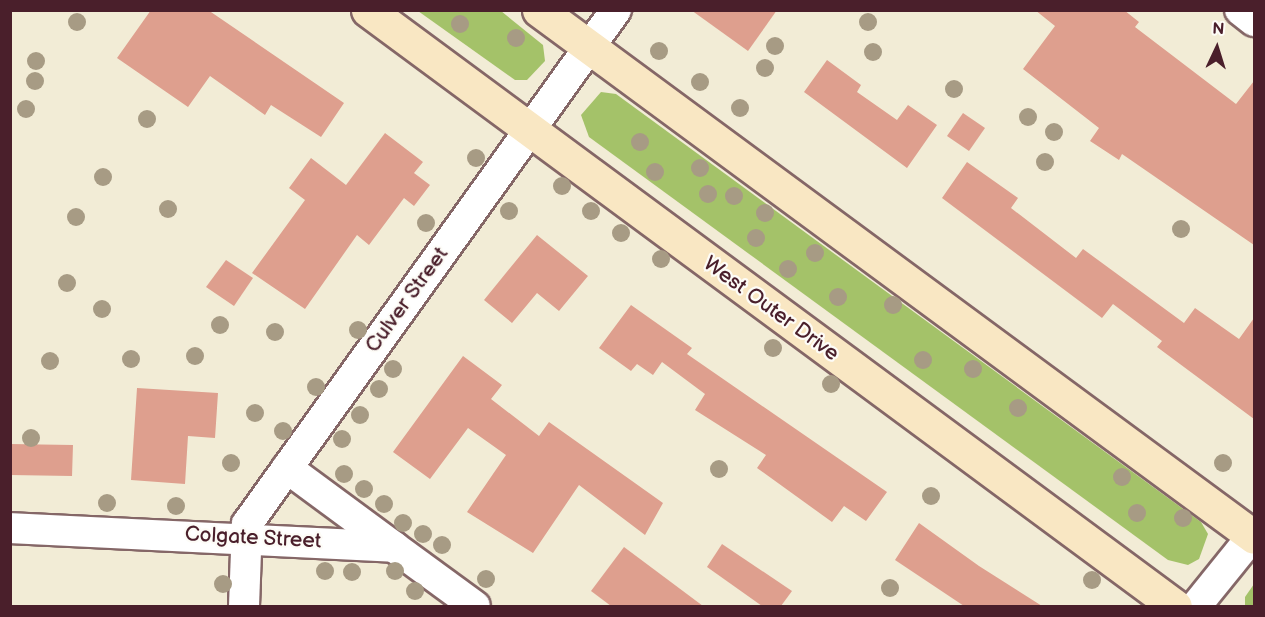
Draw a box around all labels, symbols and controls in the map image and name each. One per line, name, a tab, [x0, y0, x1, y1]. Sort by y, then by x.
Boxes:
north arrow	[1187, 18, 1247, 78]
text: N	[1212, 20, 1225, 39]
street label: Culver Street	[360, 242, 454, 358]
street label: West Outer Drive	[698, 251, 844, 367]
street label: Colgate Street	[184, 522, 322, 554]

